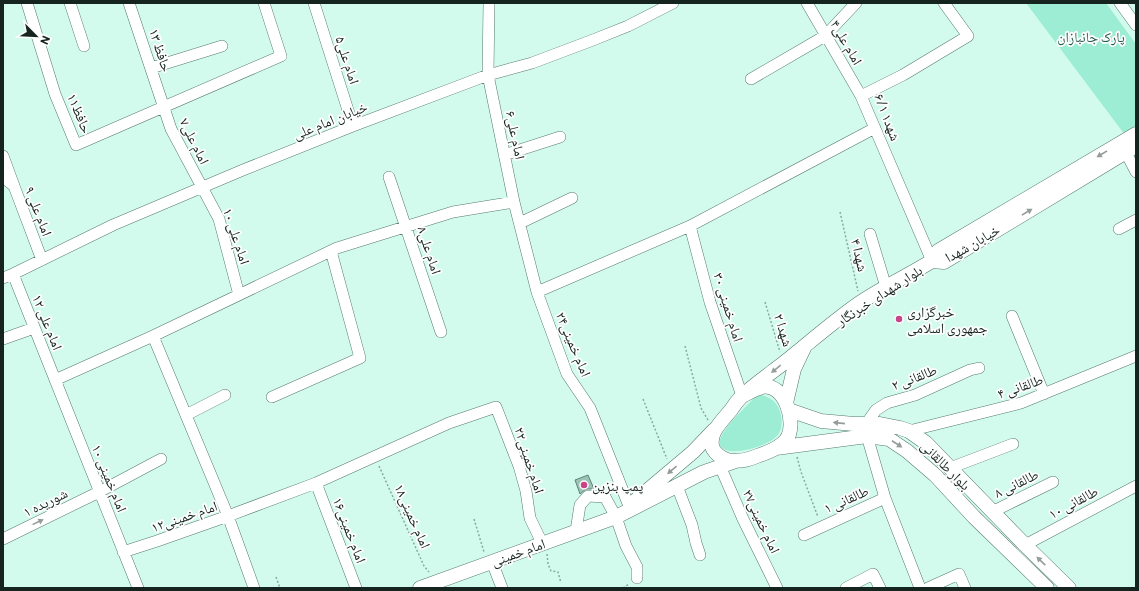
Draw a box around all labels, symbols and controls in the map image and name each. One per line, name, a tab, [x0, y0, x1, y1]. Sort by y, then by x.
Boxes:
north arrow	[16, 16, 56, 56]
street label: امام علی۴	[826, 16, 867, 69]
street label: حافظ ۱۳	[146, 26, 176, 74]
park label: پارک جانبازان	[1057, 28, 1125, 46]
text: N	[38, 34, 53, 47]
street label: امام علی۵	[330, 34, 364, 87]
street label: حافظ۱۱	[64, 90, 96, 136]
street label: شهد۱ ۶/۱	[871, 91, 905, 143]
street label: خیابان امام علی	[290, 97, 370, 144]
street label: امام علی۶	[501, 109, 529, 161]
street label: امام علی۷	[175, 115, 213, 168]
one-way arrow	[1096, 150, 1108, 157]
street label: امام علی ۹	[20, 184, 56, 239]
street label: امام علی ۱۰	[218, 206, 254, 267]
one-way arrow	[1021, 208, 1033, 215]
street label: خیابان شهدا	[942, 221, 1003, 266]
street label: امام علی۸	[412, 224, 446, 277]
street label: شهدا ۴	[848, 237, 872, 273]
street label: بلوار شهدای خبرنگار	[832, 261, 926, 330]
street label: امام خمینی ۳۰	[709, 270, 748, 344]
street label: امام علی ۱۲	[27, 292, 67, 353]
place label: خبرگزاری جمهوری اسلامی	[907, 303, 987, 337]
street label: امام خمینی۲۴	[551, 309, 595, 380]
street label: شهدا ۲	[771, 311, 797, 349]
marker: خبرگزاری جمهوری اسلامی	[894, 314, 904, 324]
street label: طالقانی ۲	[889, 361, 939, 394]
one-way arrow	[771, 365, 782, 373]
street label: طالقانی ۴	[995, 370, 1045, 403]
one-way arrow	[833, 419, 845, 426]
street label: امام خمینی۲۲	[509, 425, 549, 496]
street label: بلوار طالقانی	[917, 437, 975, 494]
one-way arrow	[891, 441, 902, 448]
street label: امام خمینی ۱۰	[87, 442, 131, 515]
street label: طالقانی ۸	[991, 465, 1041, 502]
one-way arrow	[666, 466, 677, 475]
place label: پمپ بنزین	[592, 477, 643, 495]
marker: پمپ بنزین	[579, 480, 589, 490]
street label: امام خمینی۱۸	[389, 481, 435, 552]
street label: طالقانی ۱	[821, 482, 871, 517]
street label: طالقانی ۱۰	[1045, 482, 1101, 523]
street label: شوریده ۱	[20, 484, 70, 521]
street label: امام خمینی۲۷	[738, 486, 784, 557]
street label: امام خمینی۱۶	[328, 495, 370, 566]
street label: امام خمینی۱۲	[149, 497, 220, 537]
one-way arrow	[32, 519, 44, 525]
street label: امام خمینی	[489, 534, 548, 571]
one-way arrow	[1036, 556, 1046, 566]

